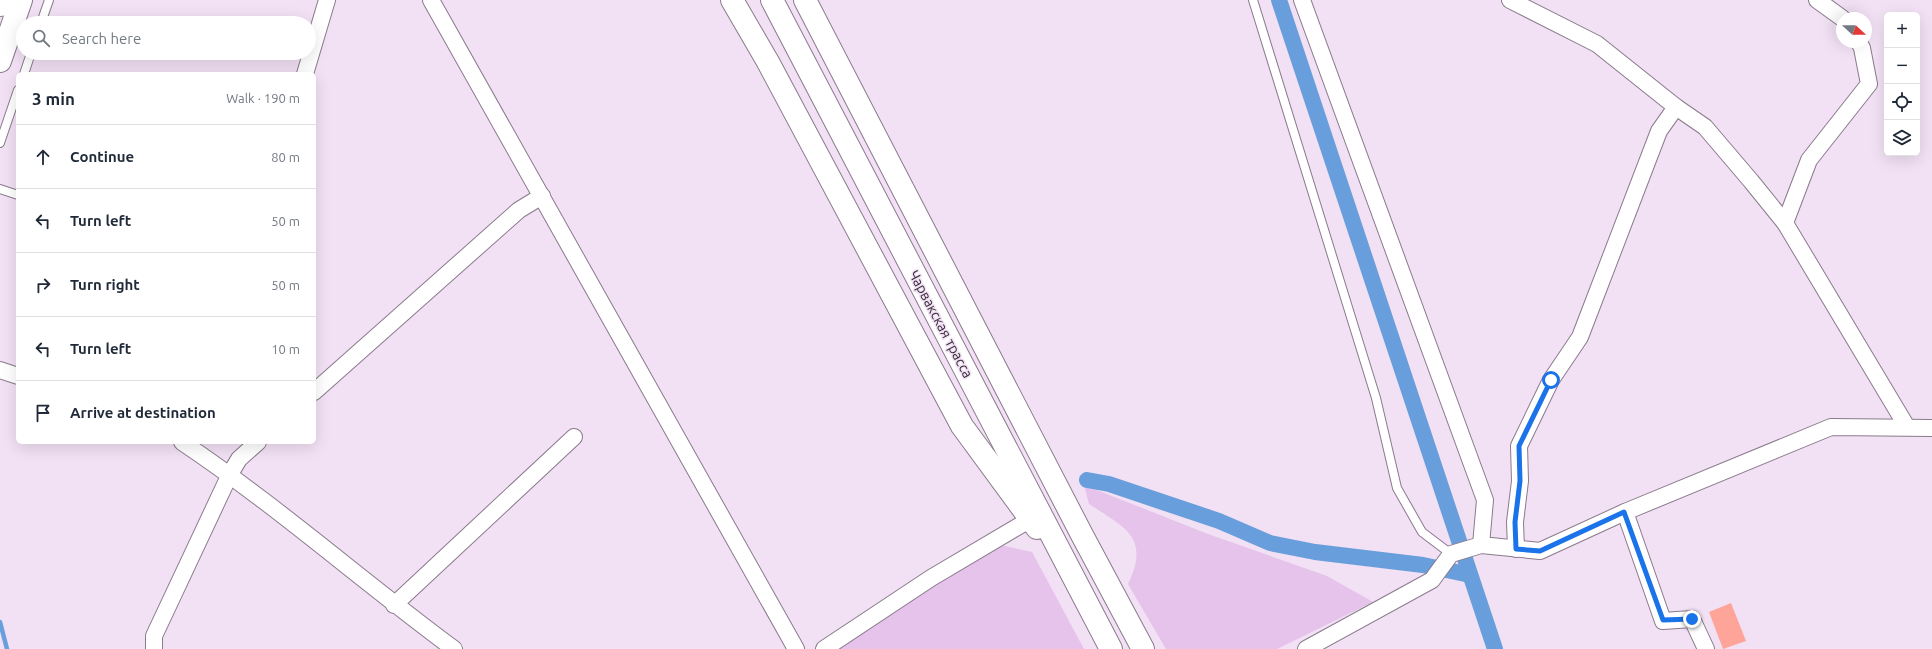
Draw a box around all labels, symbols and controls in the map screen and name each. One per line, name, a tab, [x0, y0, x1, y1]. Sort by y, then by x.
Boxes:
north arrow	[1836, 12, 1872, 48]
map controls	[1884, 12, 1920, 156]
button: +	[1884, 12, 1920, 48]
search box	[16, 16, 316, 60]
icon: search	[30, 27, 52, 49]
text: Search here	[62, 30, 141, 47]
button: −	[1884, 48, 1920, 84]
button: locate	[1884, 84, 1920, 120]
text: 3 min	[32, 89, 75, 108]
text: Walk · 190 m	[226, 91, 300, 105]
button: layers	[1884, 120, 1920, 156]
icon: ahead	[32, 146, 54, 168]
text: Continue	[70, 148, 134, 165]
text: 80 m	[271, 150, 300, 164]
icon: left	[32, 210, 54, 232]
text: Turn left	[70, 212, 131, 229]
text: 50 m	[271, 214, 300, 228]
street label: Чарвакская трасса	[906, 268, 976, 380]
icon: right	[32, 274, 54, 296]
text: Turn right	[70, 276, 140, 293]
text: 50 m	[271, 278, 300, 292]
icon: left	[32, 338, 54, 360]
text: Turn left	[70, 340, 131, 357]
text: 10 m	[271, 342, 300, 356]
route start	[1542, 371, 1560, 389]
icon: arrive	[32, 402, 54, 424]
text: Arrive at destination	[70, 404, 216, 421]
route end	[1683, 610, 1701, 628]

